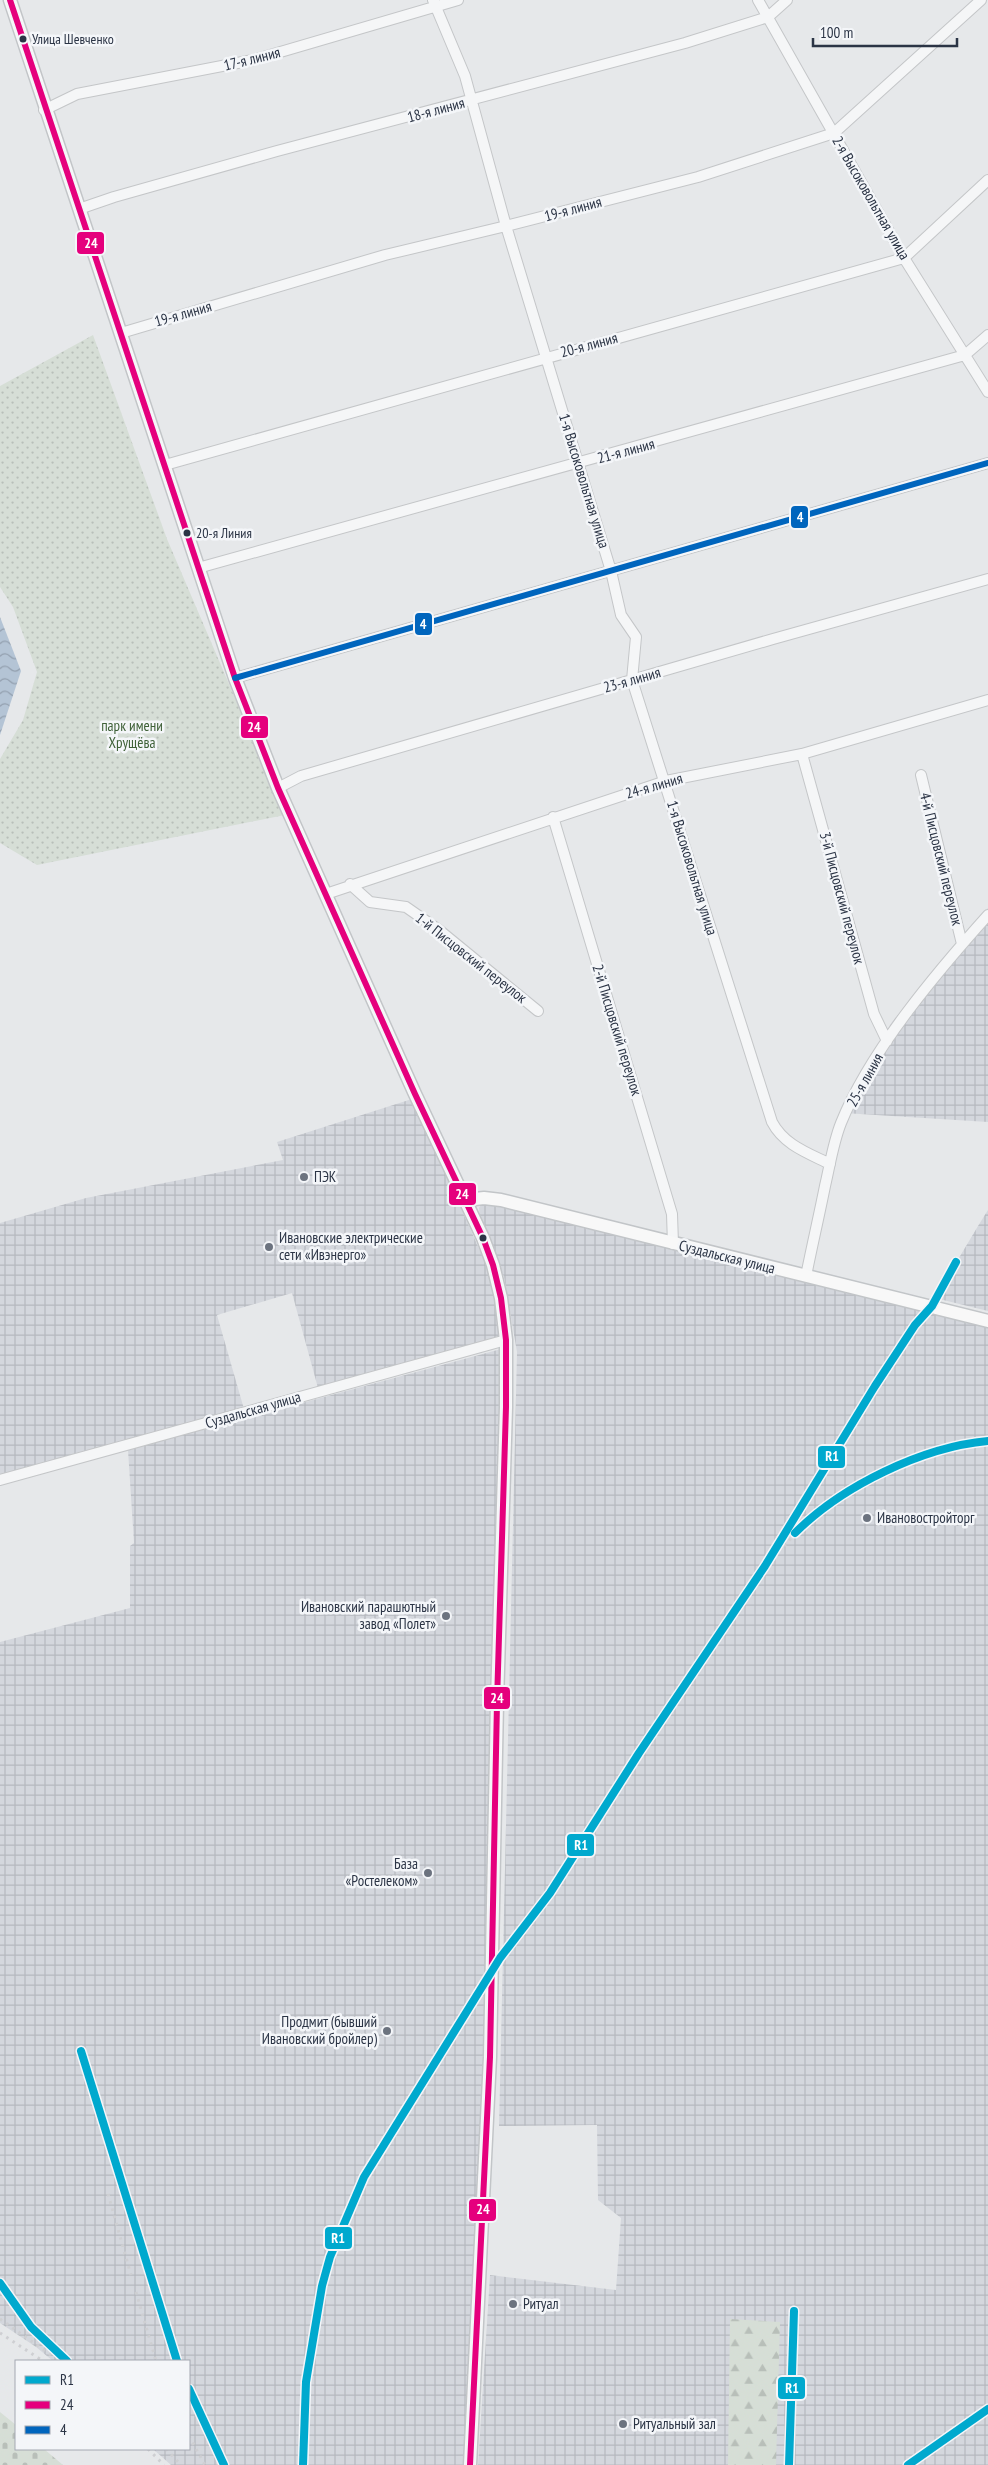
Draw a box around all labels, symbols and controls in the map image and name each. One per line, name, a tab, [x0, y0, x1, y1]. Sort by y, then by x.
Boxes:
scale bar	[813, 15, 957, 47]
text: 100 m	[820, 23, 853, 42]
place label: Улица Шевченко	[32, 30, 114, 48]
marker: Улица Шевченко	[18, 34, 28, 44]
street label: 17-я линия	[222, 42, 282, 75]
street label: 18-я линия	[405, 93, 467, 126]
street label: 2-я Высоковольтная улица	[828, 132, 915, 263]
street label: 19-я линия	[542, 192, 604, 225]
line badge: 24	[76, 231, 105, 255]
text: 24	[84, 234, 98, 252]
street label: 19-я линия	[152, 296, 214, 331]
street label: 20-я линия	[558, 328, 620, 361]
street label: 1-я Высоковольтная улица	[555, 411, 614, 550]
street label: 21-я линия	[595, 434, 657, 467]
line badge: 4	[790, 505, 809, 529]
text: 4	[797, 508, 804, 526]
place label: 20-я Линия	[196, 524, 252, 542]
marker: 20-я Линия	[182, 528, 192, 538]
line badge: 4	[414, 612, 433, 636]
text: 4	[420, 615, 427, 633]
street label: 23-я линия	[601, 662, 663, 697]
line badge: 24	[240, 715, 269, 739]
park label: парк имени Хрущёва	[101, 716, 163, 752]
text: 24	[247, 718, 261, 736]
street label: 24-я линия	[623, 768, 685, 803]
street label: 4-й Писцовский переулок	[916, 790, 967, 928]
street label: 1-я Высоковольтная улица	[663, 798, 722, 937]
street label: 3-й Писцовский переулок	[816, 830, 869, 966]
street label: 1-й Писцовский переулок	[412, 908, 531, 1007]
street label: 2-й Писцовский переулок	[588, 962, 647, 1098]
street label: 25-я линия	[842, 1049, 887, 1110]
place label: ПЭК	[314, 1167, 337, 1186]
marker: ПЭК	[298, 1171, 310, 1183]
line badge: 24	[448, 1182, 477, 1206]
text: 24	[455, 1185, 469, 1203]
place label: Ивановские электрические сети «Ивэнерго»	[279, 1228, 423, 1264]
unlabelled marker	[478, 1233, 488, 1243]
street label: Суздальская улица	[677, 1235, 777, 1278]
marker: Ивановские электрические сети «Ивэнерго»	[263, 1241, 275, 1253]
street label: Суздальская улица	[203, 1387, 303, 1432]
line badge: R1	[817, 1445, 846, 1469]
text: R1	[825, 1447, 839, 1465]
place label: Ивановостройторг	[877, 1508, 975, 1527]
marker: Ивановостройторг	[861, 1512, 873, 1524]
place label: Ивановский парашютный завод «Полет»	[301, 1597, 436, 1633]
marker: Ивановский парашютный завод «Полет»	[440, 1610, 452, 1622]
line badge: 24	[483, 1686, 511, 1710]
text: 24	[490, 1689, 504, 1707]
line badge: R1	[566, 1833, 595, 1857]
text: R1	[574, 1836, 588, 1854]
place label: База «Ростелеком»	[346, 1854, 418, 1890]
marker: База «Ростелеком»	[422, 1867, 434, 1879]
place label: Продмит (бывший Ивановский бройлер)	[262, 2012, 377, 2048]
marker: Продмит (бывший Ивановский бройлер)	[381, 2025, 393, 2037]
line badge: 24	[468, 2198, 497, 2222]
text: 24	[476, 2200, 490, 2218]
line badge: R1	[324, 2226, 353, 2250]
text: R1	[331, 2229, 345, 2247]
place label: Ритуал	[523, 2294, 559, 2313]
marker: Ритуал	[507, 2298, 519, 2310]
legend	[15, 2360, 190, 2450]
text: R1	[60, 2370, 74, 2389]
line badge: R1	[777, 2376, 806, 2400]
text: R1	[785, 2379, 799, 2397]
text: 24	[60, 2395, 74, 2414]
place label: Ритуальный зал	[633, 2414, 716, 2433]
marker: Ритуальный зал	[617, 2418, 629, 2430]
text: 4	[60, 2420, 67, 2439]

